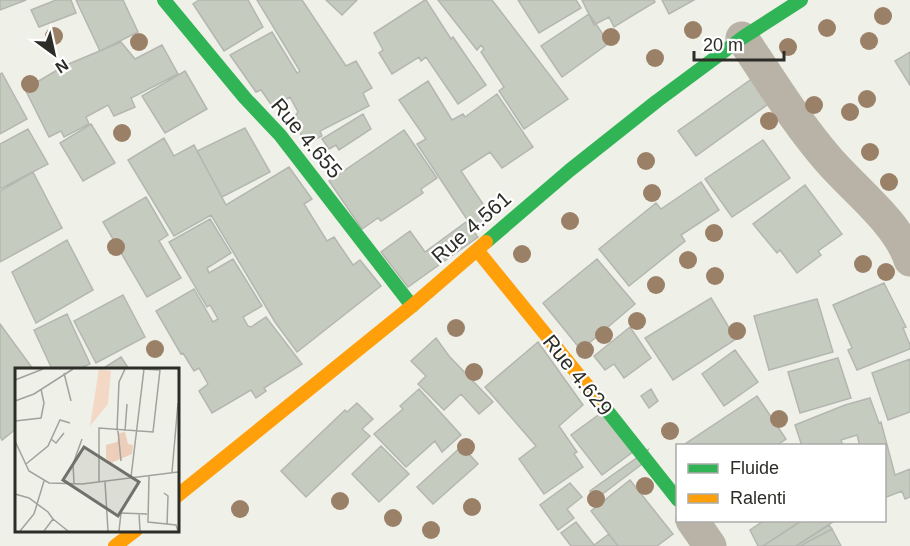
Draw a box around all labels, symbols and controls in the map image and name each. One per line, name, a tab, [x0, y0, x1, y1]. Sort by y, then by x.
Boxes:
north arrow	[24, 24, 84, 84]
scale bar	[694, 24, 784, 62]
text: 20 m	[703, 35, 743, 55]
text: N	[52, 56, 71, 76]
street label: Rue 4.655	[267, 93, 347, 183]
street label: Rue 4.561	[427, 187, 515, 267]
street label: Rue 4.629	[539, 330, 617, 420]
inset map	[15, 368, 178, 531]
legend	[676, 444, 886, 522]
text: Fluide	[730, 458, 779, 478]
text: Ralenti	[730, 488, 786, 508]

